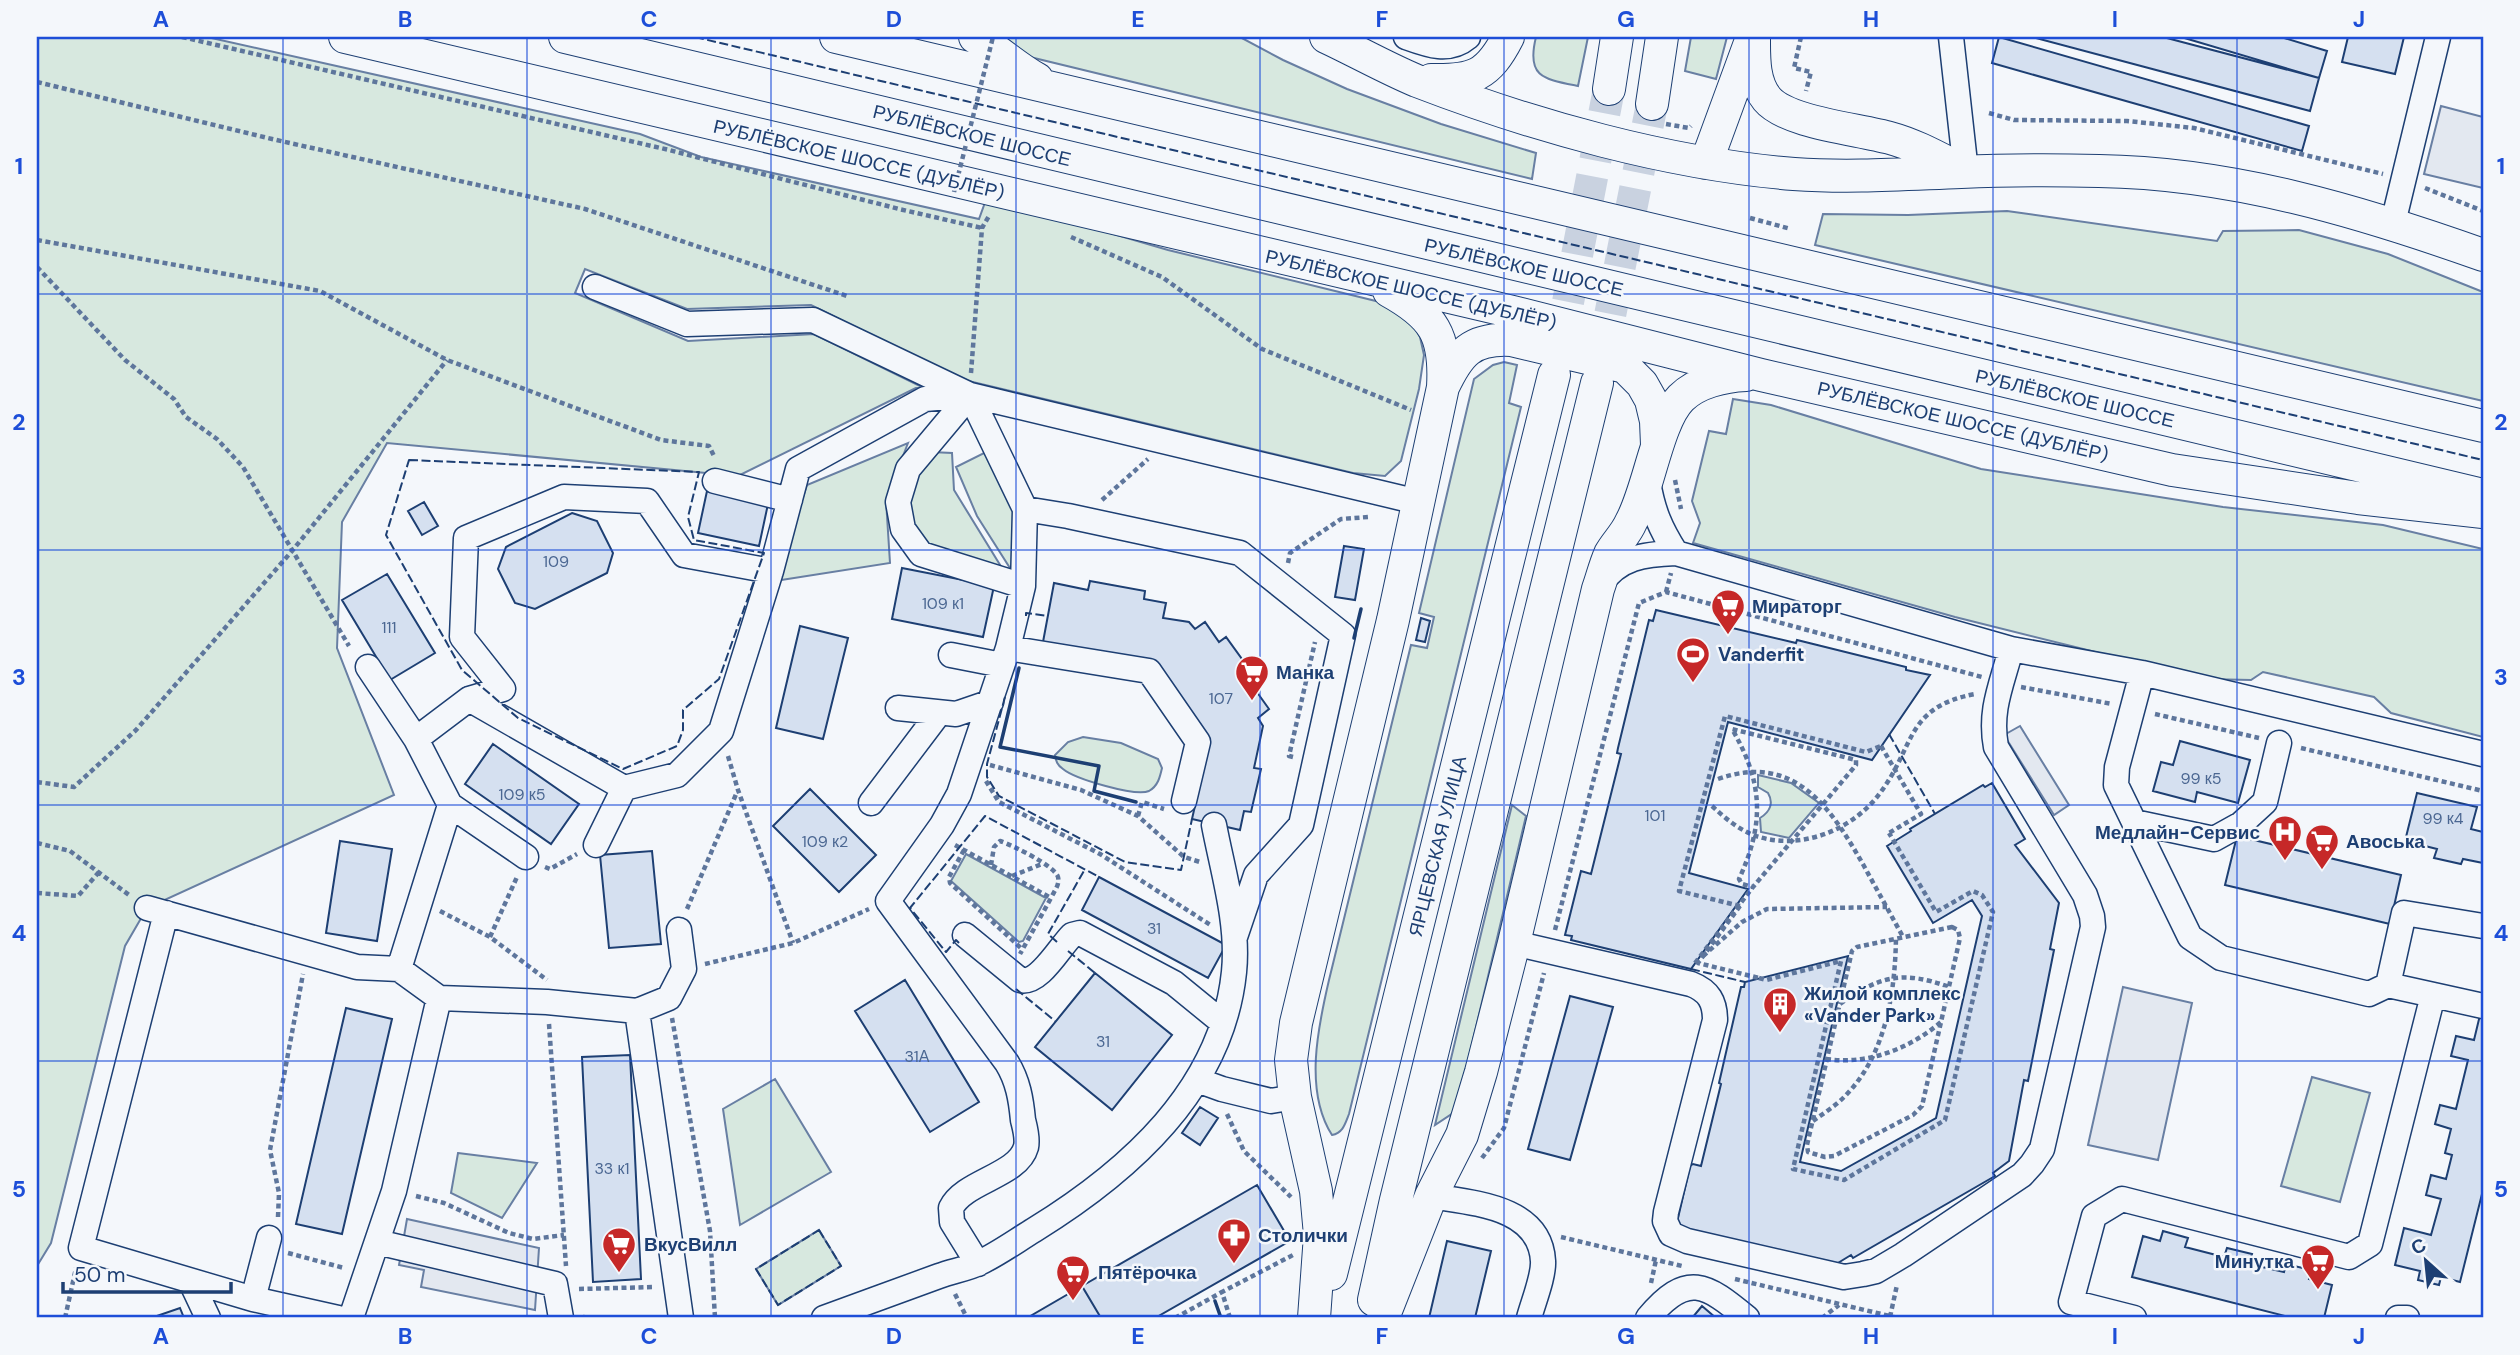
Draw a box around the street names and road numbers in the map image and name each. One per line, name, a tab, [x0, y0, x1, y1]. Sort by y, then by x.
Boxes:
street label: РУБЛЁВСКОЕ ШОССЕ	[870, 99, 1074, 172]
street label: РУБЛЁВСКОЕ ШОССЕ (ДУБЛЁР)	[711, 114, 1007, 205]
street label: РУБЛЁВСКОЕ ШОССЕ	[1422, 232, 1626, 303]
street label: РУБЛЁВСКОЕ ШОССЕ (ДУБЛЁР)	[1263, 244, 1559, 335]
street label: РУБЛЁВСКОЕ ШОССЕ	[1973, 363, 2177, 434]
street label: РУБЛЁВСКОЕ ШОССЕ (ДУБЛЁР)	[1815, 376, 2111, 467]
street label: ЯРЦЕВСКАЯ УЛИЦА	[1403, 753, 1472, 939]

